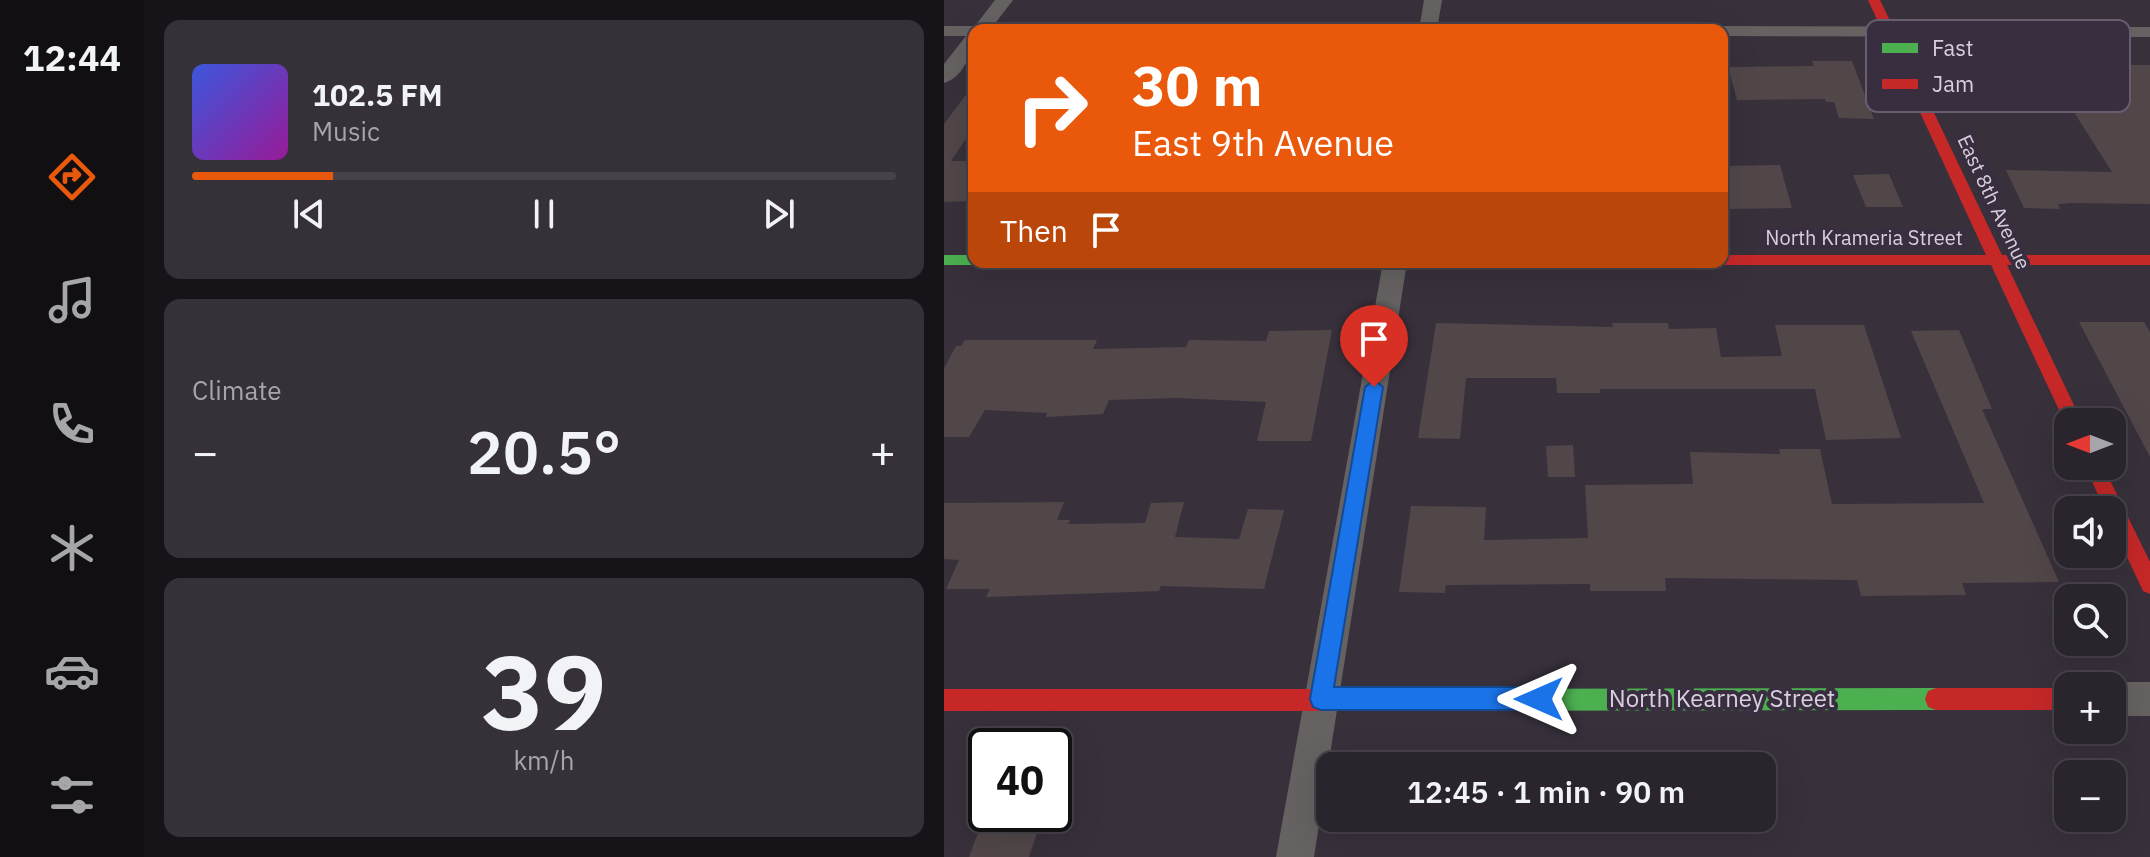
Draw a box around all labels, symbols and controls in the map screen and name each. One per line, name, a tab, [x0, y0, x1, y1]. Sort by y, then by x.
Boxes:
legend	[1866, 20, 2130, 112]
text: Fast	[1932, 33, 1973, 62]
text: 12:44	[23, 34, 121, 81]
text: 30 m	[1132, 49, 1262, 121]
icon: right	[1000, 56, 1104, 160]
text: Jam	[1932, 69, 1974, 98]
text: 102.5 FM	[312, 75, 443, 114]
text: Music	[312, 114, 380, 148]
text: East 9th Avenue	[1132, 119, 1394, 166]
street label: East 8th Avenue	[1951, 130, 2037, 273]
icon: directions	[44, 149, 100, 205]
icon: previous	[287, 192, 331, 236]
icon: pause	[522, 192, 566, 236]
icon: next	[757, 192, 801, 236]
icon: arrive	[1084, 208, 1128, 252]
text: Then	[1000, 211, 1068, 250]
street label: North Krameria Street	[1765, 224, 1963, 251]
icon: music	[44, 272, 100, 328]
pin	[1340, 305, 1408, 387]
icon: arrive	[1352, 317, 1396, 361]
text: Climate	[192, 373, 282, 407]
icon: phone	[44, 396, 100, 452]
north arrow	[2054, 408, 2126, 480]
map controls	[2054, 408, 2126, 832]
text: 20.5°	[467, 412, 621, 491]
text: −	[192, 423, 218, 480]
text: +	[870, 423, 896, 480]
button: sound	[2054, 496, 2126, 568]
icon: climate	[44, 520, 100, 576]
button: search	[2054, 584, 2126, 656]
text: 39	[482, 623, 606, 759]
icon: car	[44, 643, 100, 699]
position arrow	[1497, 657, 1581, 741]
button: +	[2054, 672, 2126, 744]
street label: North Kearney Street	[1609, 682, 1835, 714]
speed limit sign: 40	[968, 728, 1072, 832]
text: km/h	[513, 743, 575, 777]
button: −	[2054, 760, 2126, 832]
icon: filters	[44, 767, 100, 823]
text: 12:45 · 1 min · 90 m	[1407, 772, 1685, 811]

